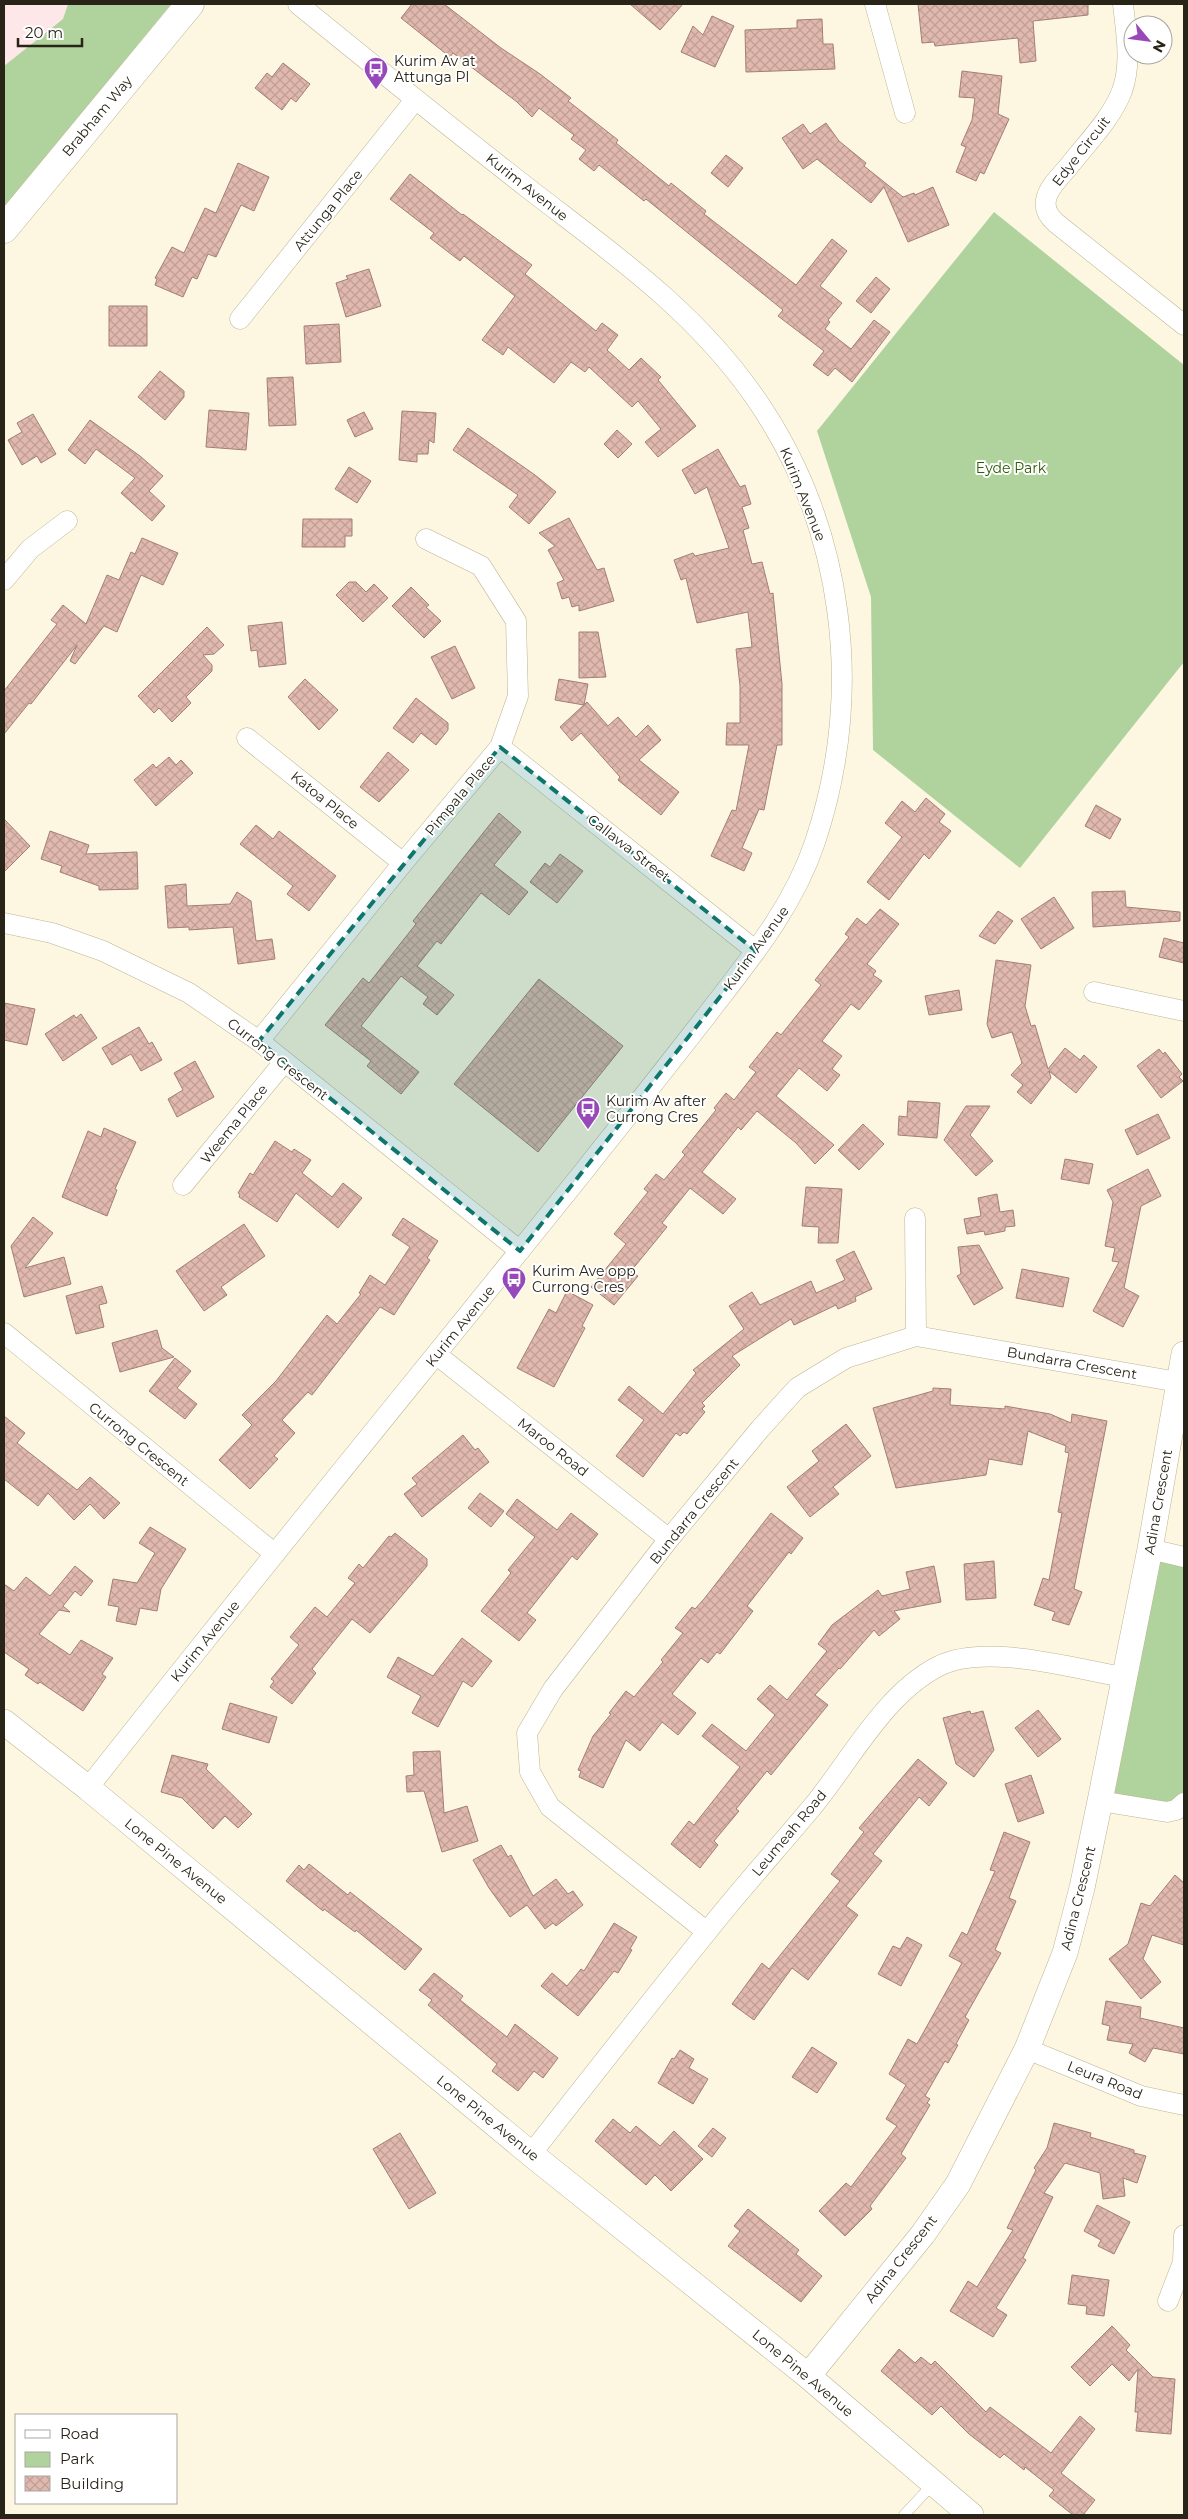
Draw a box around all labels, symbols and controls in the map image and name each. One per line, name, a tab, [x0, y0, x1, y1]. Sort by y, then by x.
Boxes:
scale bar	[18, 15, 81, 47]
north arrow	[1123, 15, 1173, 65]
text: 20 m	[25, 23, 63, 42]
text: N	[1149, 37, 1170, 56]
place label: Kurim Av at Attunga Pl	[394, 52, 476, 86]
bus stop icon: Kurim Av at Attunga Pl	[363, 56, 389, 90]
street label: Brabham Way	[58, 72, 136, 160]
street label: Edye Circuit	[1048, 112, 1114, 190]
street label: Kurim Avenue	[482, 149, 572, 225]
street label: Attunga Place	[290, 166, 366, 254]
street label: Kurim Avenue	[776, 444, 830, 544]
park label: Eyde Park	[976, 459, 1047, 477]
street label: Pimpala Place	[421, 751, 499, 839]
street label: Katoa Place	[287, 767, 363, 833]
street label: Callawa Street	[584, 810, 674, 886]
street label: Kurim Avenue	[719, 902, 793, 994]
street label: Currong Crescent	[224, 1014, 332, 1104]
street label: Weema Place	[197, 1081, 271, 1167]
place label: Kurim Av after Currong Cres	[606, 1092, 707, 1126]
bus stop icon: Kurim Av after Currong Cres	[575, 1096, 601, 1130]
place label: Kurim Ave opp Currong Cres	[532, 1262, 636, 1296]
bus stop icon: Kurim Ave opp Currong Cres	[501, 1266, 527, 1300]
street label: Kurim Avenue	[422, 1282, 498, 1370]
street label: Bundarra Crescent	[1006, 1343, 1139, 1383]
street label: Currong Crescent	[85, 1398, 193, 1490]
street label: Maroo Road	[514, 1414, 592, 1480]
street label: Adina Crescent	[1140, 1448, 1176, 1556]
street label: Bundarra Crescent	[646, 1454, 743, 1568]
street label: Kurim Avenue	[167, 1597, 243, 1685]
street label: Leumeah Road	[748, 1786, 830, 1880]
street label: Lone Pine Avenue	[121, 1814, 231, 1908]
street label: Adina Crescent	[1056, 1844, 1100, 1952]
street label: Leura Road	[1065, 2057, 1145, 2103]
street label: Lone Pine Avenue	[433, 2071, 543, 2165]
street label: Adina Crescent	[861, 2211, 941, 2307]
street label: Lone Pine Avenue	[749, 2325, 857, 2421]
legend	[15, 2414, 178, 2504]
text: Road	[60, 2424, 99, 2443]
text: Park	[60, 2449, 94, 2468]
text: Building	[60, 2474, 124, 2493]

